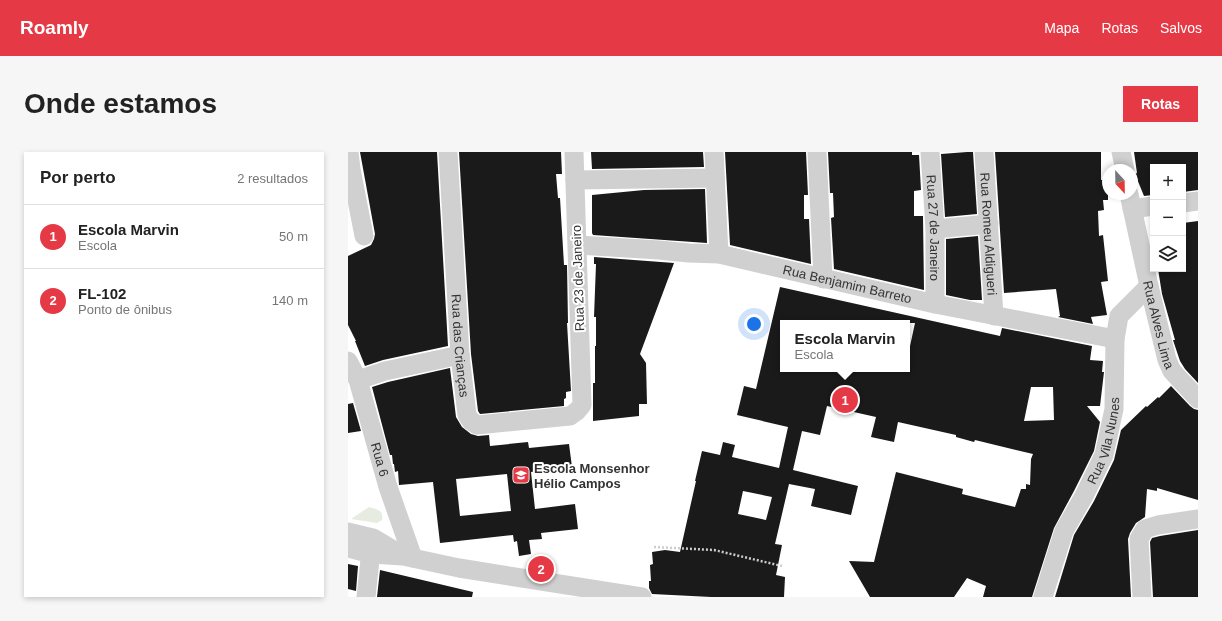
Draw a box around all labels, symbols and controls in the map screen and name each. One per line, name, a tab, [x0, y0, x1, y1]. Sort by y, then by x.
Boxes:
text: Roamly	[20, 17, 89, 38]
text: Mapa	[1044, 20, 1079, 36]
text: Rotas	[1101, 20, 1138, 36]
text: Salvos	[1160, 20, 1202, 36]
button: Rotas	[1123, 86, 1198, 122]
text: Onde estamos	[24, 88, 217, 119]
north arrow	[1102, 164, 1138, 200]
map controls	[1150, 164, 1186, 272]
button: +	[1150, 164, 1186, 200]
text: Por perto	[40, 168, 116, 187]
text: 2 resultados	[237, 171, 308, 186]
street label: Rua Romeu Aldigueri	[978, 172, 1000, 296]
street label: Rua 27 de Janeiro	[924, 174, 943, 281]
button: −	[1150, 200, 1186, 236]
text: Escola Marvin	[78, 221, 179, 238]
street label: Rua 23 de Janeiro	[569, 225, 587, 331]
text: 1	[49, 229, 57, 244]
text: 50 m	[279, 229, 308, 244]
button: layers	[1150, 236, 1186, 272]
text: Escola	[78, 238, 117, 253]
street label: Rua Benjamim Barreto	[781, 262, 913, 306]
street label: Rua Alves Lima	[1141, 279, 1178, 372]
text: FL-102	[78, 285, 126, 302]
text: 2	[49, 293, 57, 308]
text: 140 m	[272, 293, 308, 308]
street label: Rua das Crianças	[449, 294, 472, 398]
text: Ponto de ônibus	[78, 302, 172, 317]
your location	[744, 314, 764, 334]
popup	[780, 320, 910, 372]
text: Escola Marvin	[795, 330, 895, 347]
text: Escola	[795, 347, 834, 362]
pin: 1	[832, 385, 858, 415]
street label: Rua Vila Nunes	[1084, 397, 1122, 486]
street label: Rua 6	[368, 441, 392, 478]
place label: Escola Monsenhor Hélio Campos	[534, 461, 650, 491]
school or university icon: Escola Monsenhor Hélio Campos	[511, 465, 531, 485]
pin: 2	[528, 554, 554, 584]

